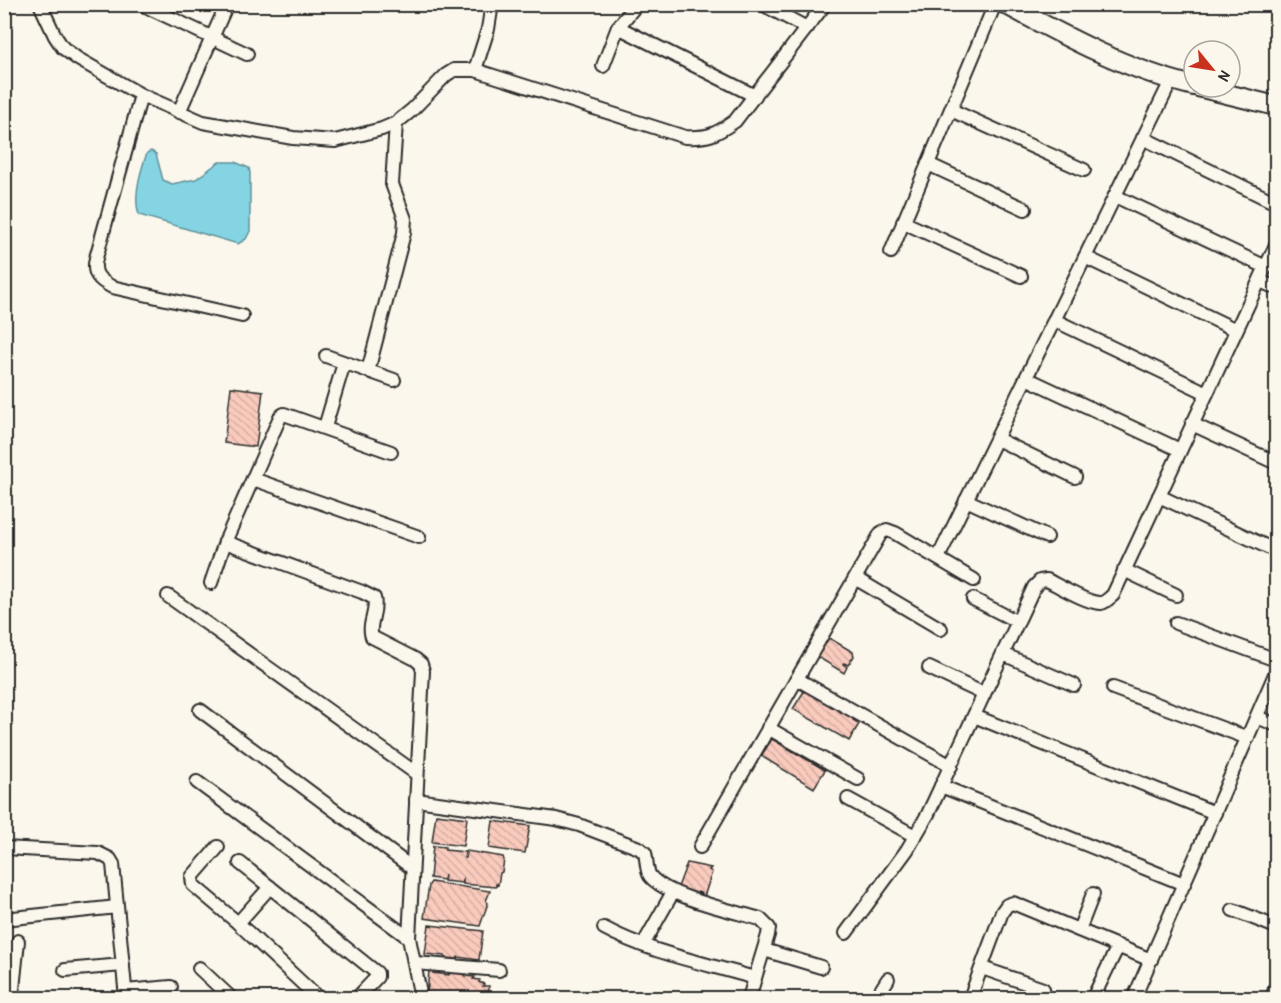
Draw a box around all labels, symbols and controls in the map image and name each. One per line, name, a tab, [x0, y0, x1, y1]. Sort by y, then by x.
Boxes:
north arrow	[1182, 39, 1242, 99]
text: N	[1213, 67, 1237, 86]

